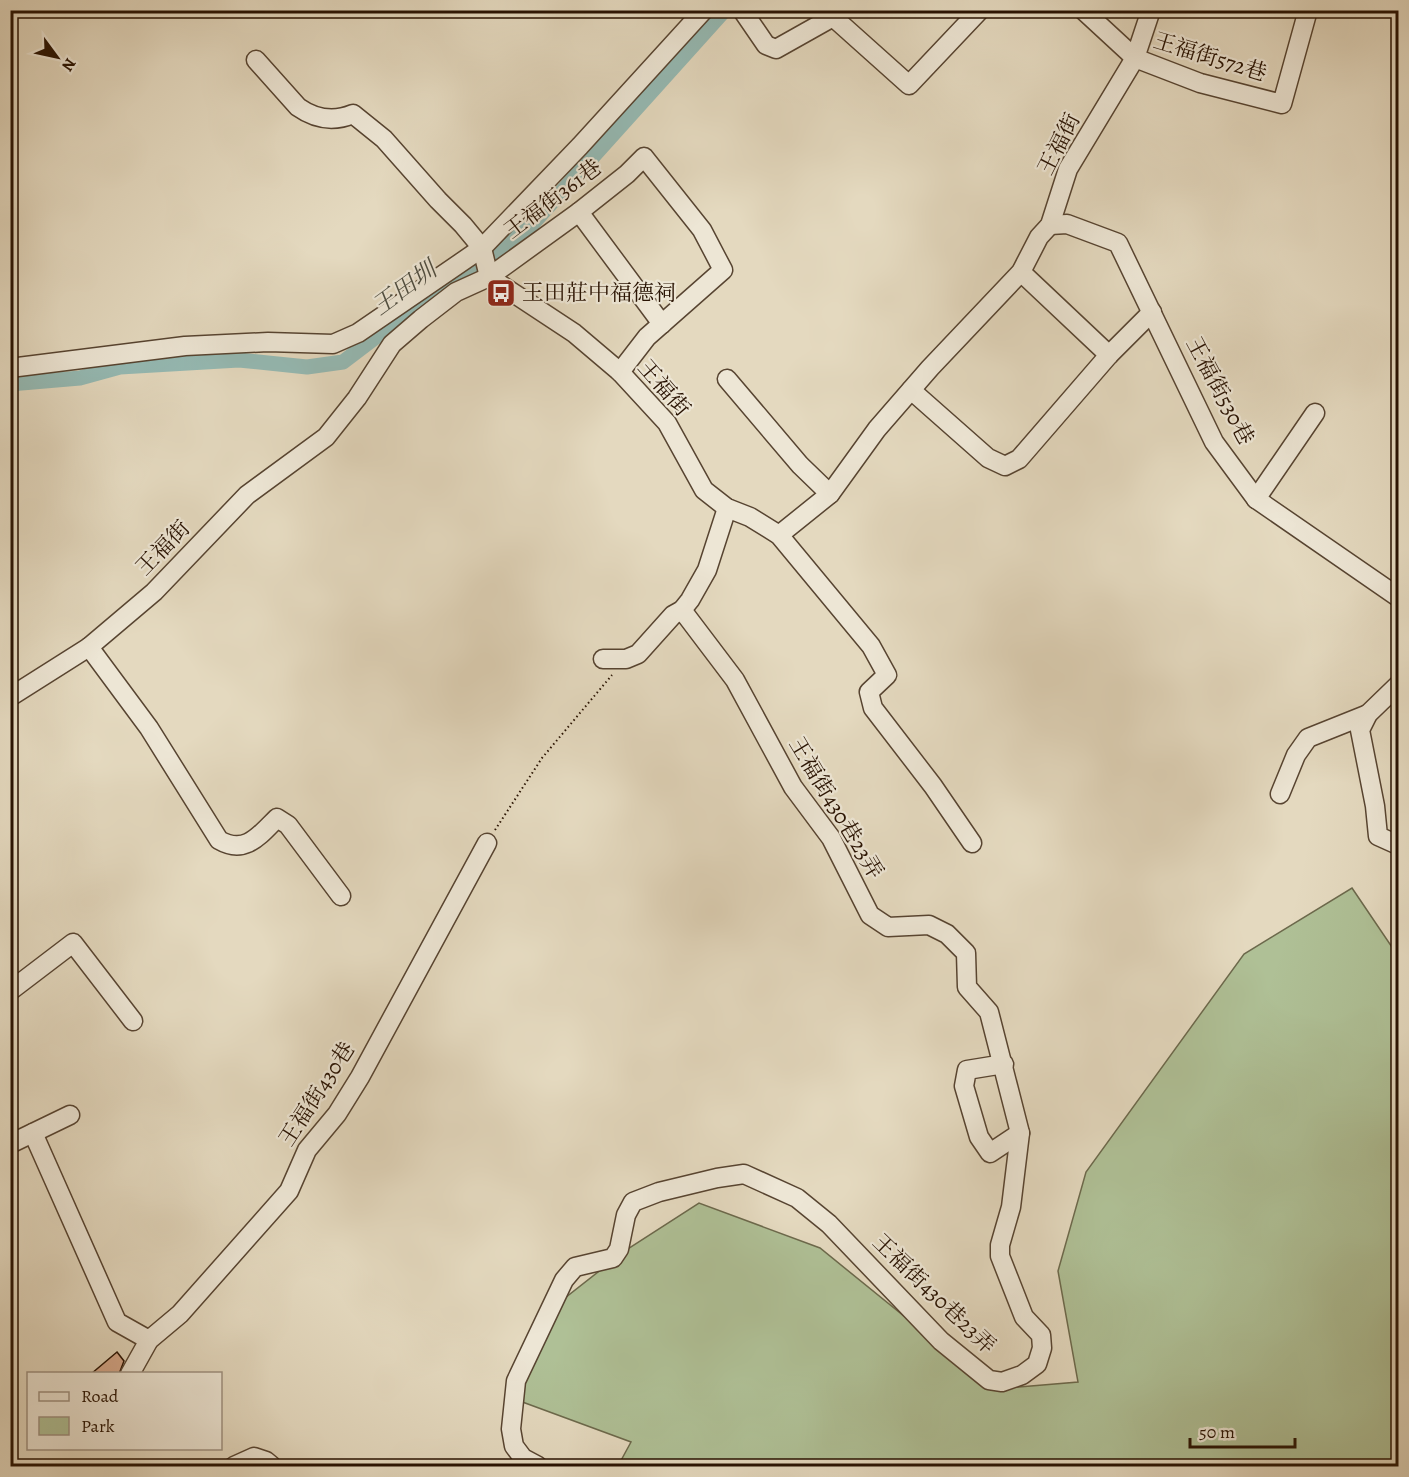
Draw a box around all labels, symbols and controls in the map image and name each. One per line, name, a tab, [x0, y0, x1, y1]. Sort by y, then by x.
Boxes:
street label: 王福街572巷	[1150, 26, 1270, 88]
north arrow	[27, 27, 87, 87]
text: N	[56, 54, 81, 76]
street label: 王福街	[1031, 108, 1087, 180]
street label: 王福街361巷	[498, 152, 608, 246]
water label: 王田圳	[365, 252, 446, 322]
bus stop icon: 王田莊中福德祠	[485, 277, 517, 309]
place label: 王田莊中福德祠	[522, 278, 676, 308]
street label: 王福街530巷	[1179, 332, 1261, 450]
street label: 王福街	[631, 353, 697, 423]
street label: 王福街	[129, 514, 197, 582]
street label: 王福街430巷23弄	[782, 732, 890, 884]
street label: 王福街430巷	[272, 1036, 362, 1152]
street label: 王福街430巷23弄	[866, 1227, 1002, 1361]
legend	[27, 1372, 222, 1450]
text: Road	[81, 1384, 119, 1408]
scale bar	[1190, 1411, 1295, 1449]
text: Park	[81, 1414, 115, 1438]
text: 50 m	[1199, 1420, 1235, 1444]

